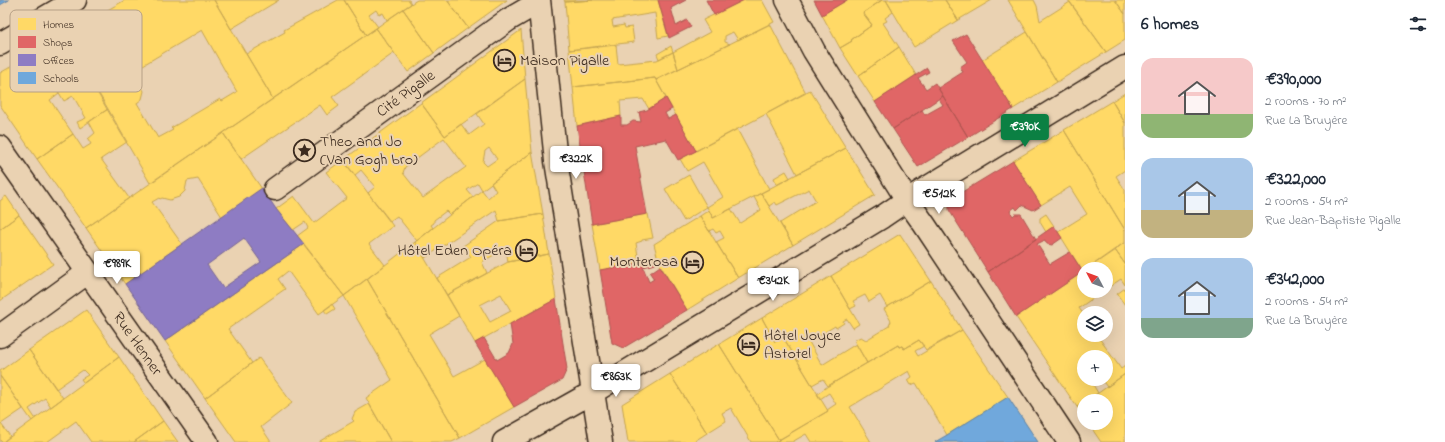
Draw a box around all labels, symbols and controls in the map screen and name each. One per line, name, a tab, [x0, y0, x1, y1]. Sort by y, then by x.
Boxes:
legend	[10, 10, 142, 92]
text: 6 homes	[1141, 12, 1199, 37]
icon: filters	[1407, 13, 1429, 35]
text: Homes	[43, 17, 75, 33]
text: Shops	[43, 35, 73, 51]
hotel icon: Maison Pigalle	[492, 48, 518, 74]
place label: Maison Pigalle	[520, 49, 610, 73]
text: Offices	[43, 53, 74, 69]
street label: Cité Pigalle	[372, 64, 441, 124]
text: €390,000	[1265, 67, 1321, 92]
text: Schools	[43, 71, 79, 87]
icon: home	[1173, 74, 1221, 122]
text: 2 rooms · 70 m²	[1265, 92, 1346, 111]
text: Rue La Bruyère	[1265, 111, 1347, 130]
pin: €390K	[997, 114, 1053, 148]
text: €390K	[1010, 117, 1040, 136]
place label: Theo and Jo (Van Gogh bro)	[320, 130, 418, 172]
place icon: Theo and Jo (Van Gogh bro)	[291, 138, 317, 164]
pin: €322K	[548, 146, 604, 180]
text: €322K	[559, 149, 593, 168]
text: €322,000	[1265, 167, 1326, 192]
icon: home	[1173, 174, 1221, 222]
pin: €512K	[911, 181, 967, 215]
text: €512K	[922, 184, 956, 203]
text: 2 rooms · 54 m²	[1265, 192, 1348, 211]
text: Rue Jean-Baptiste Pigalle	[1265, 211, 1401, 230]
hotel icon: Hôtel Eden Opéra	[514, 238, 540, 264]
place label: Hôtel Eden Opéra	[397, 239, 512, 263]
hotel icon: Monterosa	[680, 249, 706, 275]
place label: Monterosa	[609, 250, 678, 274]
pin: €989K	[89, 251, 145, 285]
text: €989K	[103, 254, 131, 273]
north arrow	[1077, 262, 1113, 298]
map controls	[1077, 262, 1113, 430]
text: €342,000	[1265, 267, 1324, 292]
pin: €342K	[745, 268, 801, 302]
text: €342K	[757, 271, 789, 290]
icon: home	[1173, 274, 1221, 322]
text: 2 rooms · 54 m²	[1265, 292, 1348, 311]
button: layers	[1077, 306, 1113, 342]
street label: Rue Henner	[106, 307, 168, 381]
text: Rue La Bruyère	[1265, 311, 1347, 330]
place label: Hôtel Joyce Astotel	[764, 324, 841, 366]
hotel icon: Hôtel Joyce Astotel	[735, 332, 761, 358]
button: +	[1077, 350, 1113, 386]
pin: €863K	[588, 364, 644, 398]
text: €863K	[600, 367, 632, 386]
button: −	[1077, 394, 1113, 430]

